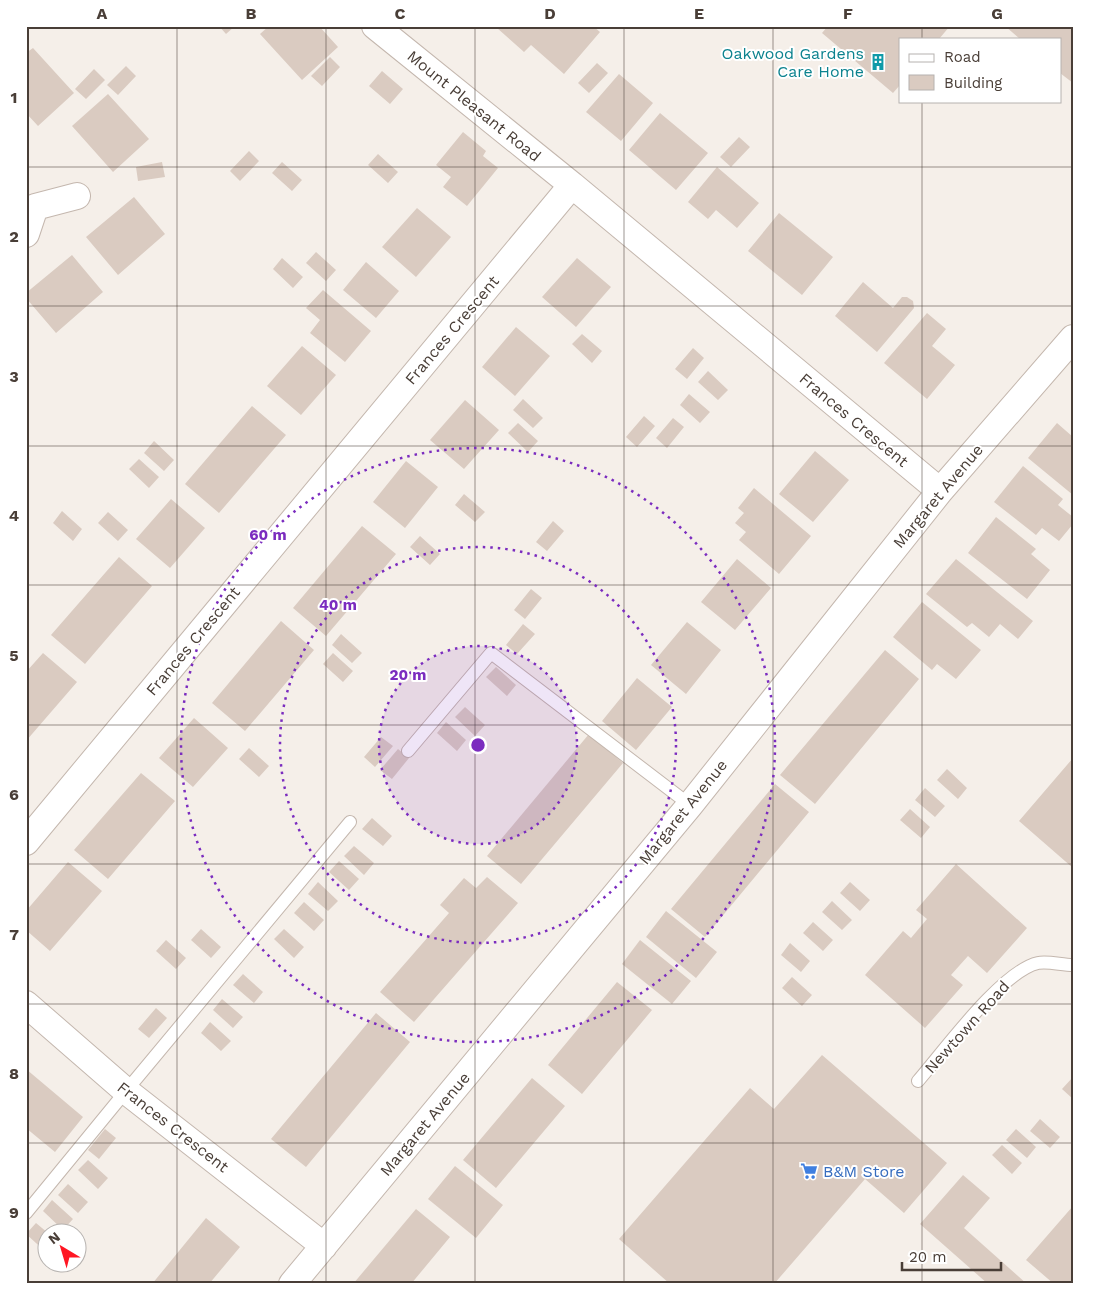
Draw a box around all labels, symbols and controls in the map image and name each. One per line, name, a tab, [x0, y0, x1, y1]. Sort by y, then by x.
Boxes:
text: A	[97, 4, 108, 23]
text: B	[246, 4, 257, 23]
text: C	[395, 4, 406, 23]
text: D	[544, 4, 556, 23]
text: E	[694, 4, 704, 23]
text: F	[843, 4, 853, 23]
text: G	[991, 4, 1003, 23]
legend	[899, 38, 1062, 102]
place label: Oakwood Gardens Care Home	[722, 44, 864, 81]
street label: Mount Pleasant Road	[403, 46, 545, 166]
text: Road	[944, 48, 981, 66]
building icon: Oakwood Gardens Care Home	[868, 52, 888, 72]
text: Building	[944, 74, 1002, 92]
text: 1	[11, 88, 17, 107]
text: 2	[9, 227, 19, 246]
street label: Frances Crescent	[401, 272, 503, 388]
text: 3	[9, 367, 19, 386]
street label: Frances Crescent	[796, 369, 912, 471]
street label: Margaret Avenue	[889, 440, 987, 552]
text: 4	[9, 506, 19, 525]
text: 60 m	[249, 526, 287, 544]
street label: Frances Crescent	[142, 583, 244, 699]
text: 40 m	[319, 596, 357, 614]
text: 5	[9, 646, 19, 665]
text: 20 m	[389, 666, 427, 684]
centre of rings	[469, 736, 487, 754]
street label: Margaret Avenue	[635, 756, 731, 868]
text: 6	[9, 785, 19, 804]
text: 7	[9, 925, 19, 944]
street label: Newtown Road	[921, 977, 1013, 1077]
text: 8	[9, 1064, 19, 1083]
street label: Margaret Avenue	[376, 1068, 474, 1180]
street label: Frances Crescent	[114, 1078, 233, 1177]
supermarket icon: B&M Store	[799, 1161, 819, 1181]
place label: B&M Store	[823, 1162, 905, 1181]
text: 9	[9, 1203, 19, 1222]
north arrow	[38, 1222, 88, 1272]
text: N	[45, 1228, 63, 1247]
scale bar	[902, 1240, 1000, 1272]
text: 20 m	[909, 1248, 947, 1266]

